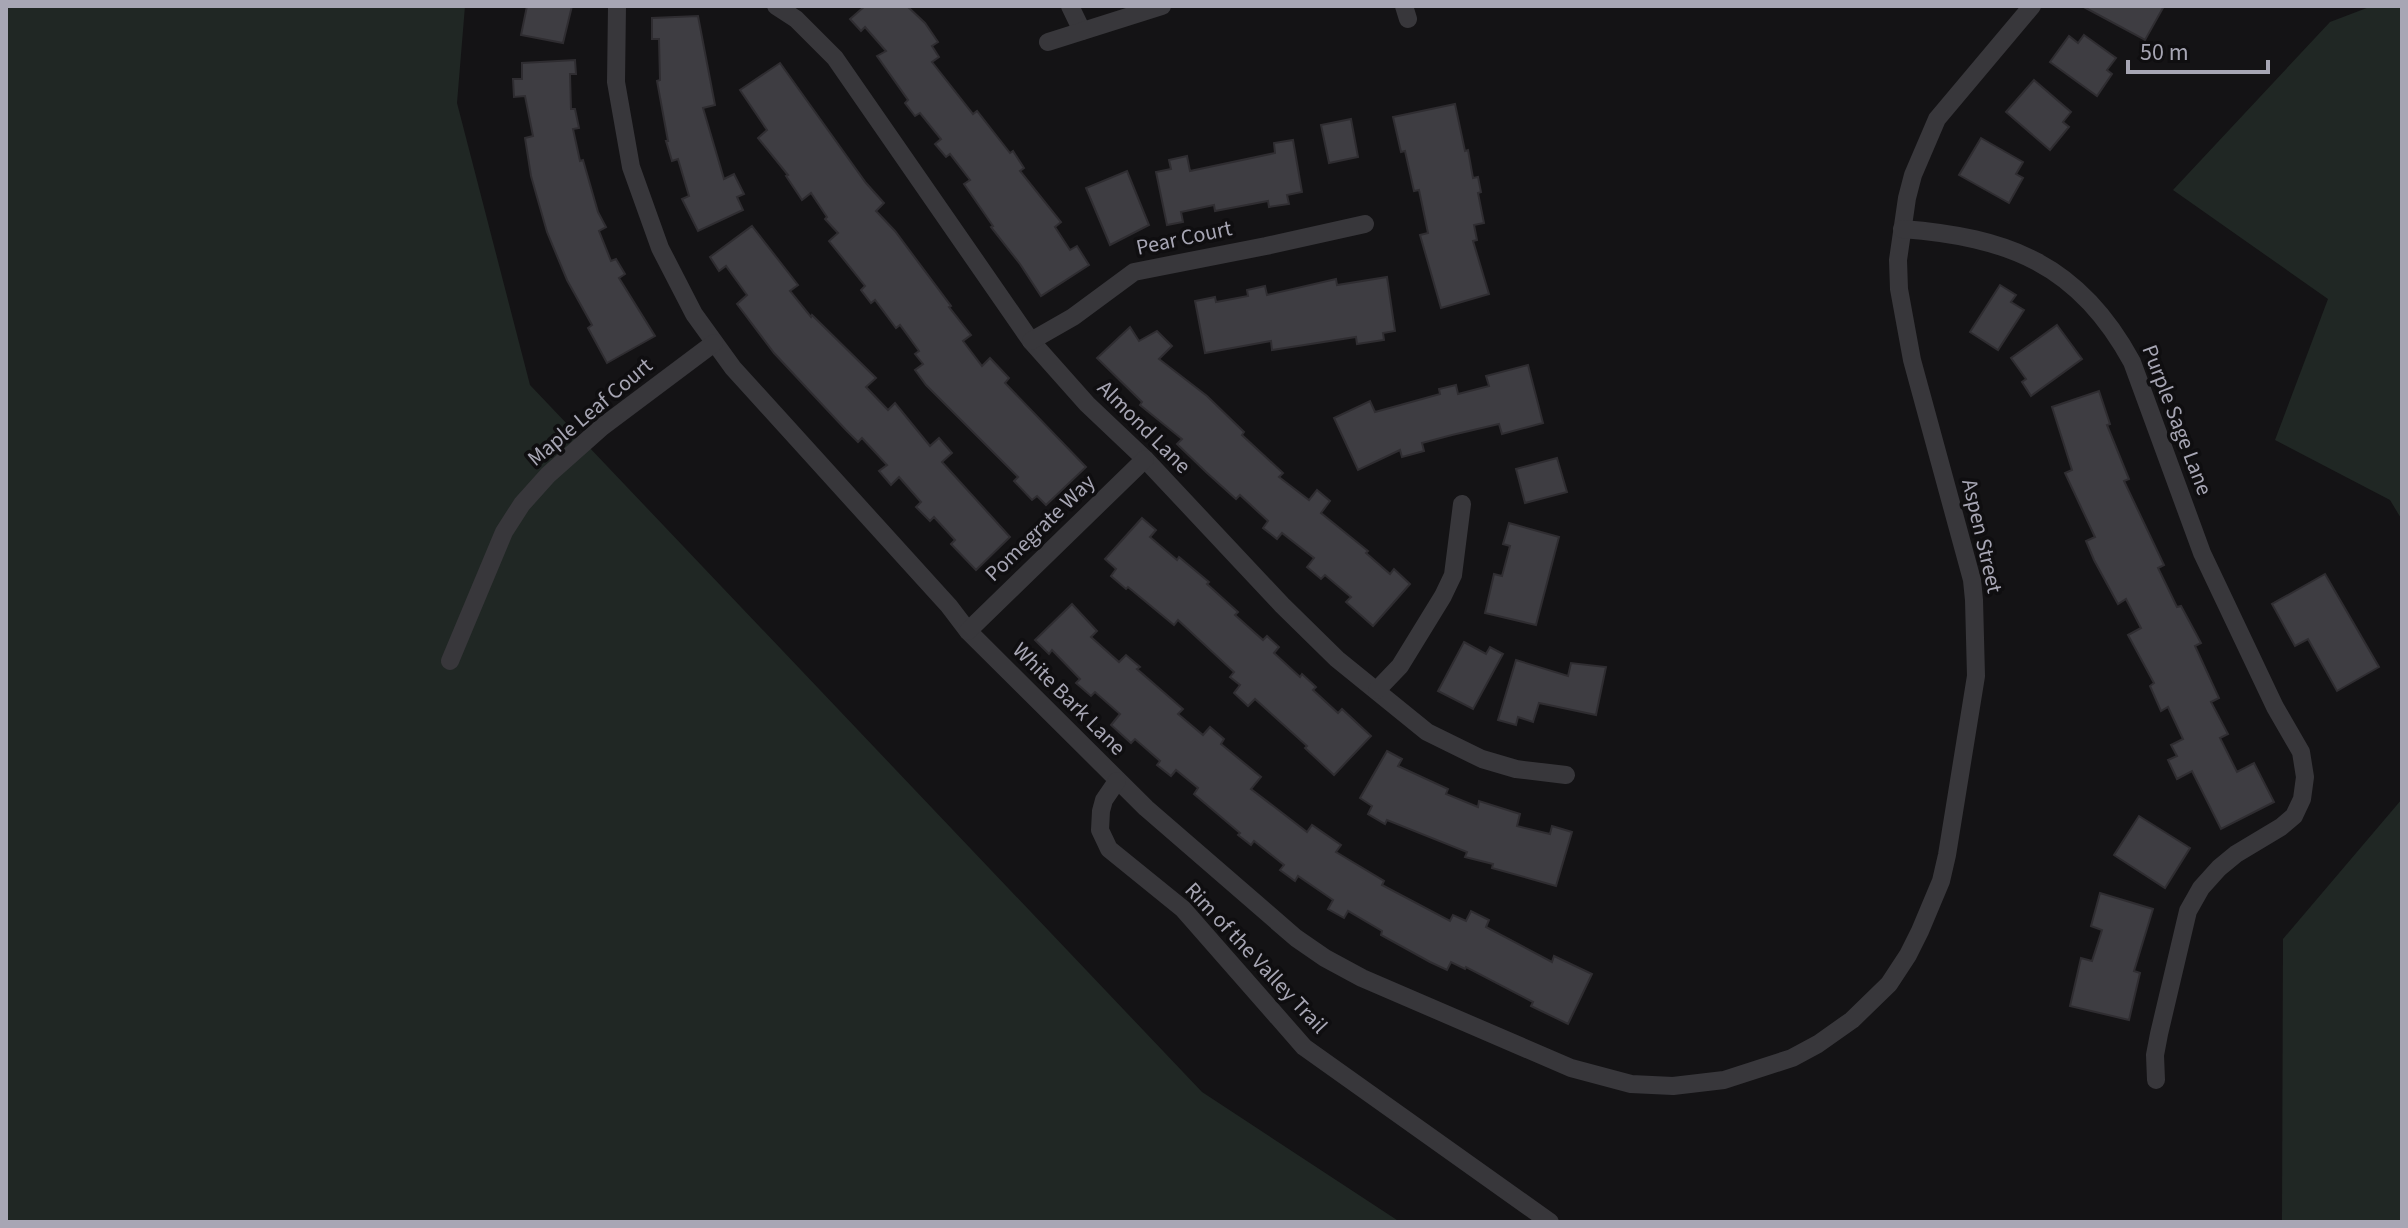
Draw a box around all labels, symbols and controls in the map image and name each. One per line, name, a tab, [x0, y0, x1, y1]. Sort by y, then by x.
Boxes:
scale bar	[2128, 24, 2268, 74]
text: 50 m	[2140, 35, 2189, 70]
street label: Pear Court	[1133, 212, 1235, 264]
street label: Purple Sage Lane	[2134, 340, 2220, 500]
street label: Maple Leaf Court	[520, 350, 660, 474]
street label: Almond Lane	[1090, 373, 1198, 481]
street label: Pomegrate Way	[978, 466, 1103, 589]
street label: Aspen Street	[1953, 476, 2011, 597]
street label: White Bark Lane	[1005, 635, 1133, 763]
street label: Rim of the Valley Trail	[1177, 875, 1335, 1041]

